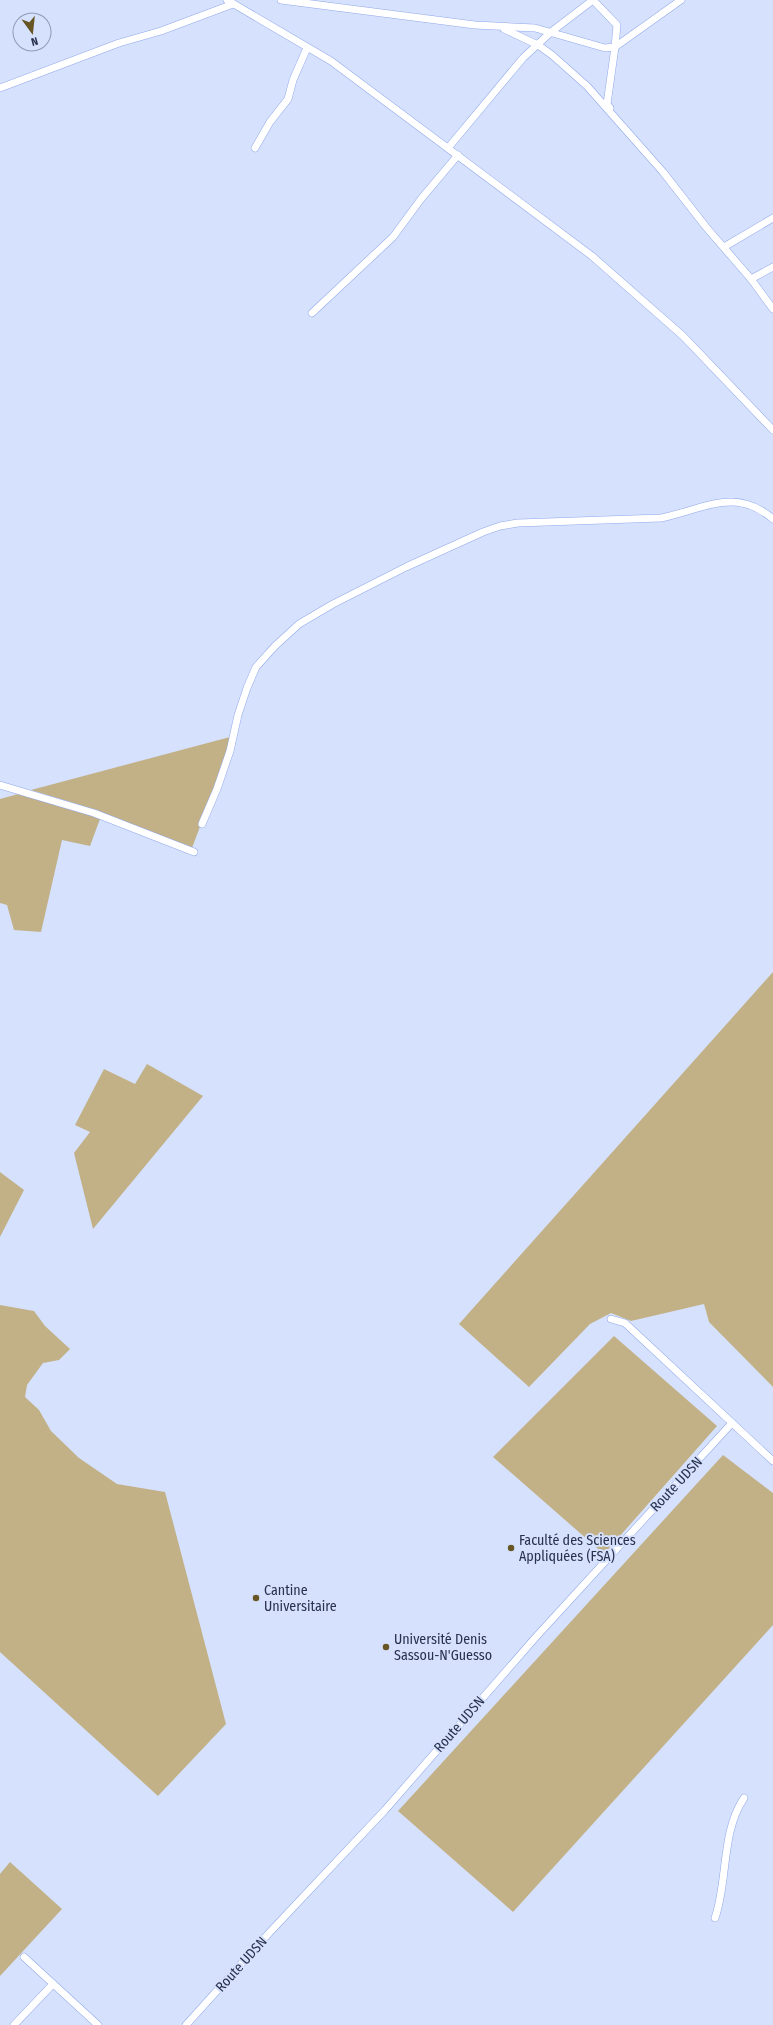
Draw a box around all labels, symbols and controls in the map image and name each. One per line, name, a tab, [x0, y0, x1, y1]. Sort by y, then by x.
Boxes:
north arrow	[12, 12, 52, 52]
text: N	[30, 34, 39, 48]
street label: Route UDSN	[647, 1453, 706, 1515]
place label: Faculté des Sciences Appliquées (FSA)	[519, 1532, 636, 1565]
marker: Faculté des Sciences Appliquées (FSA)	[506, 1543, 516, 1553]
place label: Cantine Universitaire	[264, 1582, 337, 1615]
marker: Cantine Universitaire	[251, 1593, 261, 1603]
place label: Université Denis Sassou-N'Guesso	[394, 1631, 492, 1664]
marker: Université Denis Sassou-N'Guesso	[381, 1642, 391, 1652]
street label: Route UDSN	[430, 1693, 488, 1756]
street label: Route UDSN	[212, 1933, 271, 1995]

